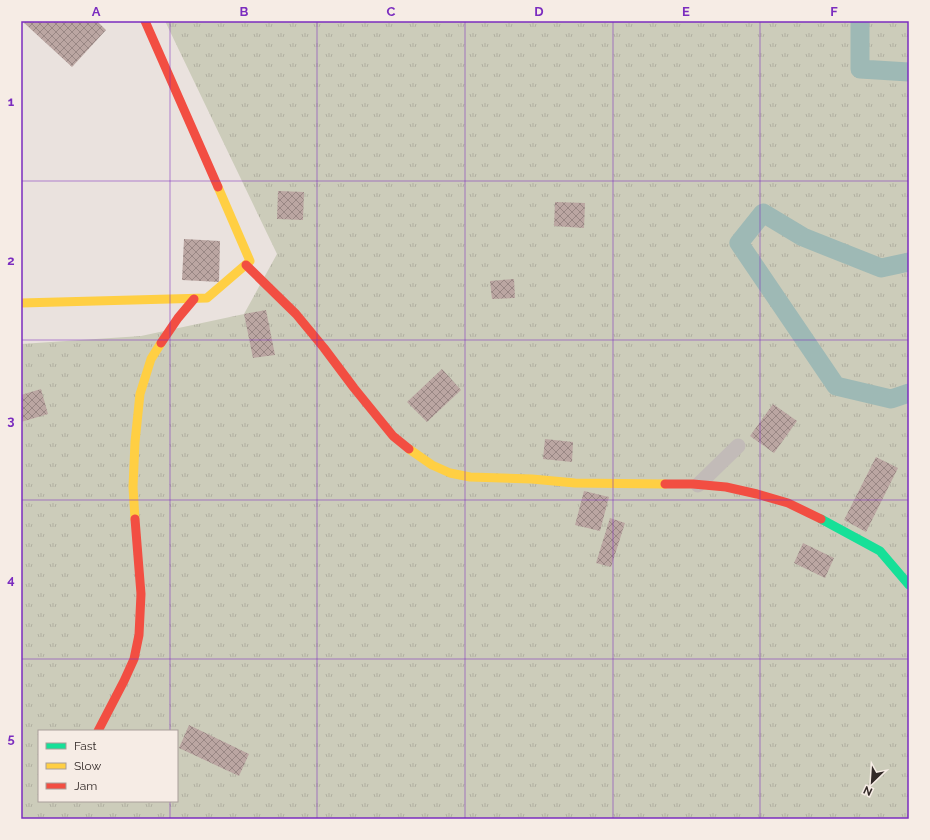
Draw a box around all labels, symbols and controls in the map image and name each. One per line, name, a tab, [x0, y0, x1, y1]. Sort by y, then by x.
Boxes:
text: A	[92, 4, 101, 19]
text: B	[240, 4, 249, 19]
text: C	[387, 4, 396, 19]
text: D	[534, 4, 544, 19]
text: E	[682, 4, 690, 19]
text: F	[830, 4, 838, 19]
text: 1	[8, 94, 15, 109]
text: 2	[7, 253, 15, 268]
text: 3	[7, 413, 15, 428]
text: 4	[7, 572, 15, 587]
legend	[38, 730, 178, 802]
text: 5	[7, 731, 15, 746]
text: Fast	[74, 739, 97, 753]
text: Slow	[74, 759, 101, 773]
north arrow	[852, 762, 892, 802]
text: Jam	[74, 779, 97, 793]
text: N	[861, 783, 875, 798]

